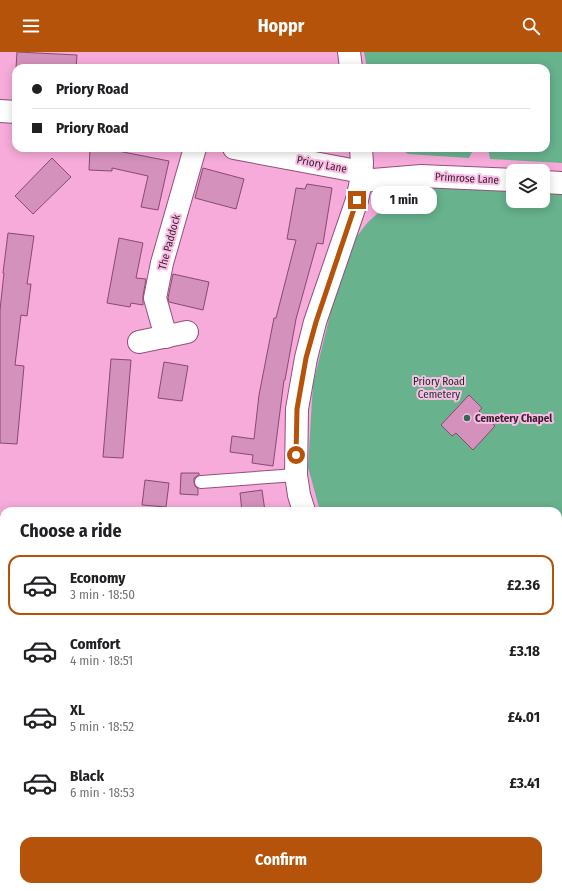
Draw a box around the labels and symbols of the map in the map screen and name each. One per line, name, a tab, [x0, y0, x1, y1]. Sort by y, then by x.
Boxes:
street label: Priory Lane	[296, 153, 348, 176]
street label: Primrose Lane	[435, 170, 499, 187]
callout: 1 min	[371, 186, 437, 214]
route end	[348, 191, 366, 209]
street label: The Paddock	[156, 212, 183, 271]
park label: Priory Road Cemetery	[413, 375, 465, 401]
place label: Cemetery Chapel	[475, 412, 553, 425]
marker: Cemetery Chapel	[462, 413, 472, 423]
route start	[287, 446, 305, 464]

